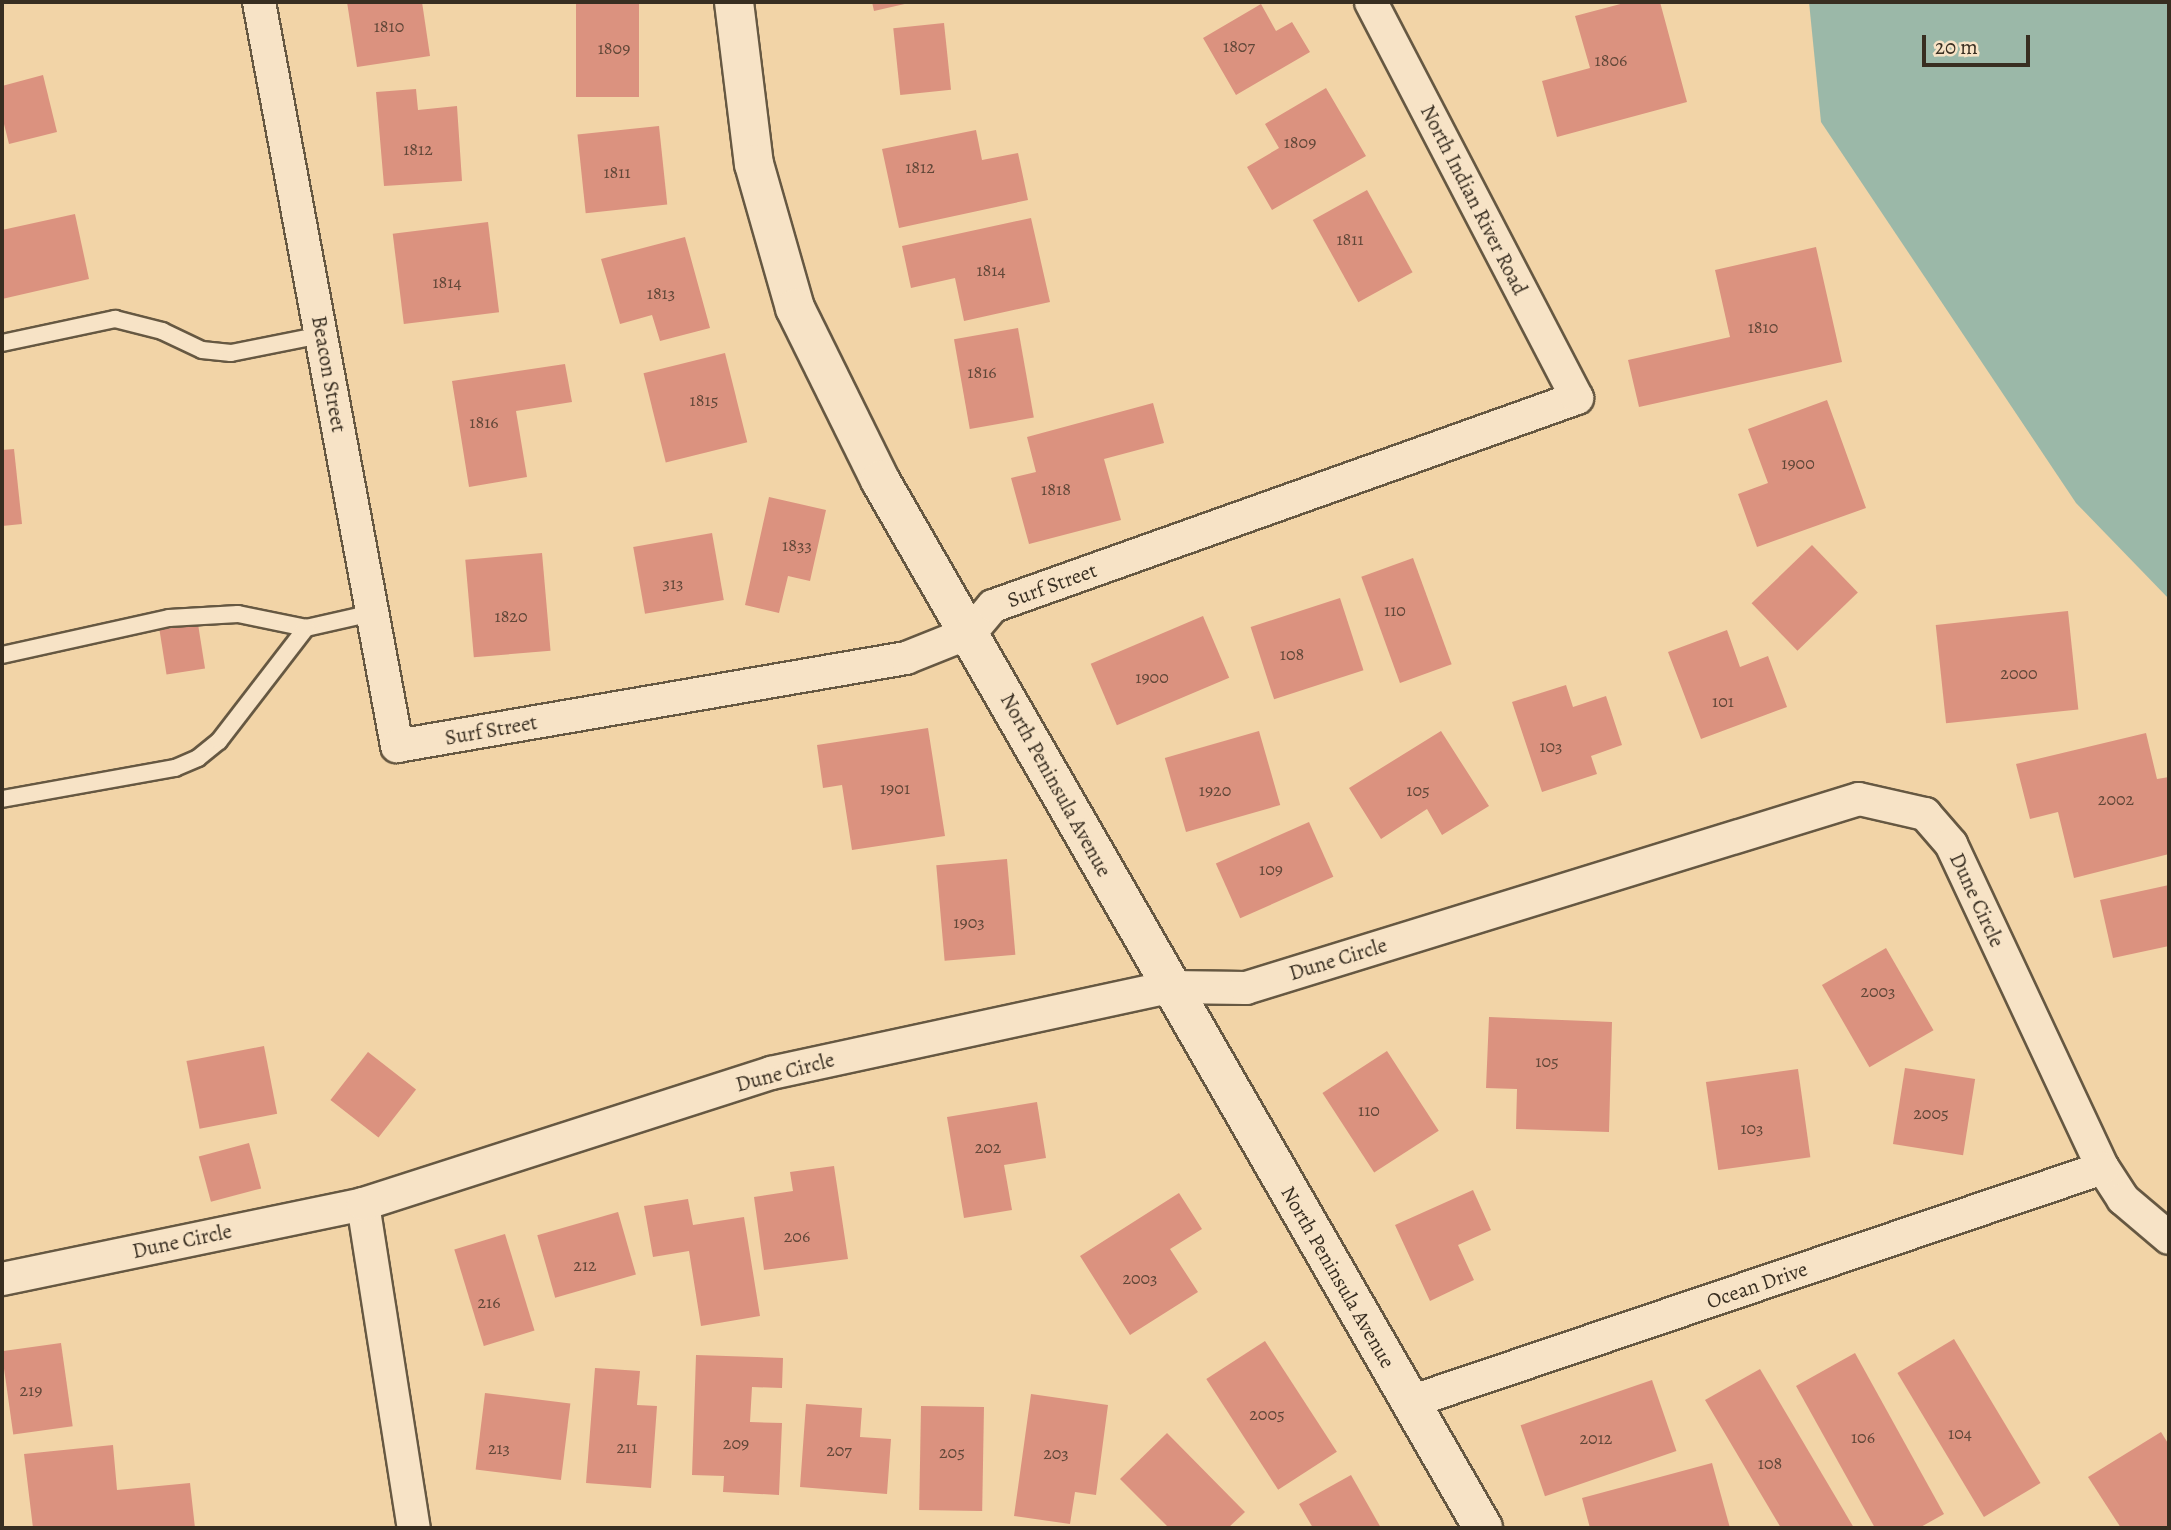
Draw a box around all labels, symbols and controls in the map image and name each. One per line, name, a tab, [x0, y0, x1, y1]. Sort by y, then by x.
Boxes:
house number: 1810	[374, 15, 404, 37]
scale bar	[1926, 21, 2035, 65]
text: 20 m	[1935, 33, 1978, 61]
house number: 1807	[1223, 35, 1255, 57]
house number: 1809	[598, 37, 630, 59]
house number: 1806	[1595, 49, 1627, 71]
street label: North Indian River Road	[1415, 101, 1533, 299]
house number: 1809	[1284, 131, 1316, 153]
house number: 1812	[403, 138, 433, 160]
house number: 1812	[905, 156, 935, 178]
house number: 1811	[603, 161, 631, 183]
house number: 1811	[1336, 228, 1364, 250]
house number: 1814	[976, 259, 1006, 281]
house number: 1814	[432, 271, 462, 293]
house number: 1813	[647, 282, 675, 304]
street label: Beacon Street	[306, 314, 352, 434]
house number: 1810	[1748, 316, 1778, 338]
house number: 1816	[967, 361, 997, 383]
house number: 1815	[690, 389, 718, 411]
house number: 1816	[469, 411, 499, 433]
house number: 1900	[1781, 452, 1815, 474]
house number: 1818	[1041, 478, 1071, 500]
house number: 1833	[782, 534, 812, 556]
street label: Surf Street	[1004, 557, 1100, 613]
house number: 313	[662, 572, 684, 594]
house number: 110	[1384, 599, 1406, 621]
house number: 1820	[494, 605, 528, 627]
house number: 108	[1280, 643, 1304, 665]
house number: 2000	[2000, 662, 2038, 684]
house number: 1900	[1135, 666, 1169, 688]
street label: North Peninsula Avenue	[995, 689, 1117, 881]
house number: 101	[1712, 690, 1734, 712]
street label: Surf Street	[443, 709, 539, 751]
house number: 103	[1539, 735, 1563, 757]
house number: 1901	[880, 777, 910, 799]
house number: 1920	[1199, 779, 1231, 801]
house number: 105	[1406, 779, 1430, 801]
house number: 2002	[2098, 788, 2134, 810]
street label: Dune Circle	[1944, 849, 2010, 951]
house number: 109	[1259, 858, 1283, 880]
house number: 1903	[953, 911, 985, 933]
street label: Dune Circle	[1286, 932, 1390, 986]
house number: 2003	[1860, 980, 1896, 1002]
street label: Dune Circle	[733, 1047, 837, 1097]
house number: 105	[1535, 1050, 1559, 1072]
house number: 110	[1358, 1099, 1380, 1121]
house number: 2005	[1913, 1102, 1949, 1124]
house number: 103	[1740, 1117, 1764, 1139]
house number: 202	[975, 1136, 1001, 1158]
street label: North Peninsula Avenue	[1276, 1182, 1400, 1372]
street label: Dune Circle	[130, 1218, 234, 1264]
house number: 206	[784, 1225, 810, 1247]
house number: 212	[573, 1254, 597, 1276]
street label: Ocean Drive	[1703, 1256, 1811, 1314]
house number: 2003	[1122, 1267, 1158, 1289]
house number: 216	[477, 1291, 501, 1313]
house number: 219	[20, 1379, 42, 1401]
house number: 2005	[1249, 1403, 1285, 1425]
house number: 104	[1948, 1422, 1972, 1444]
house number: 106	[1851, 1426, 1875, 1448]
house number: 2012	[1580, 1427, 1612, 1449]
house number: 209	[723, 1432, 749, 1454]
house number: 211	[617, 1436, 637, 1458]
house number: 213	[488, 1437, 510, 1459]
house number: 207	[826, 1439, 852, 1461]
house number: 205	[939, 1441, 965, 1463]
house number: 203	[1043, 1442, 1069, 1464]
house number: 108	[1758, 1452, 1782, 1474]

